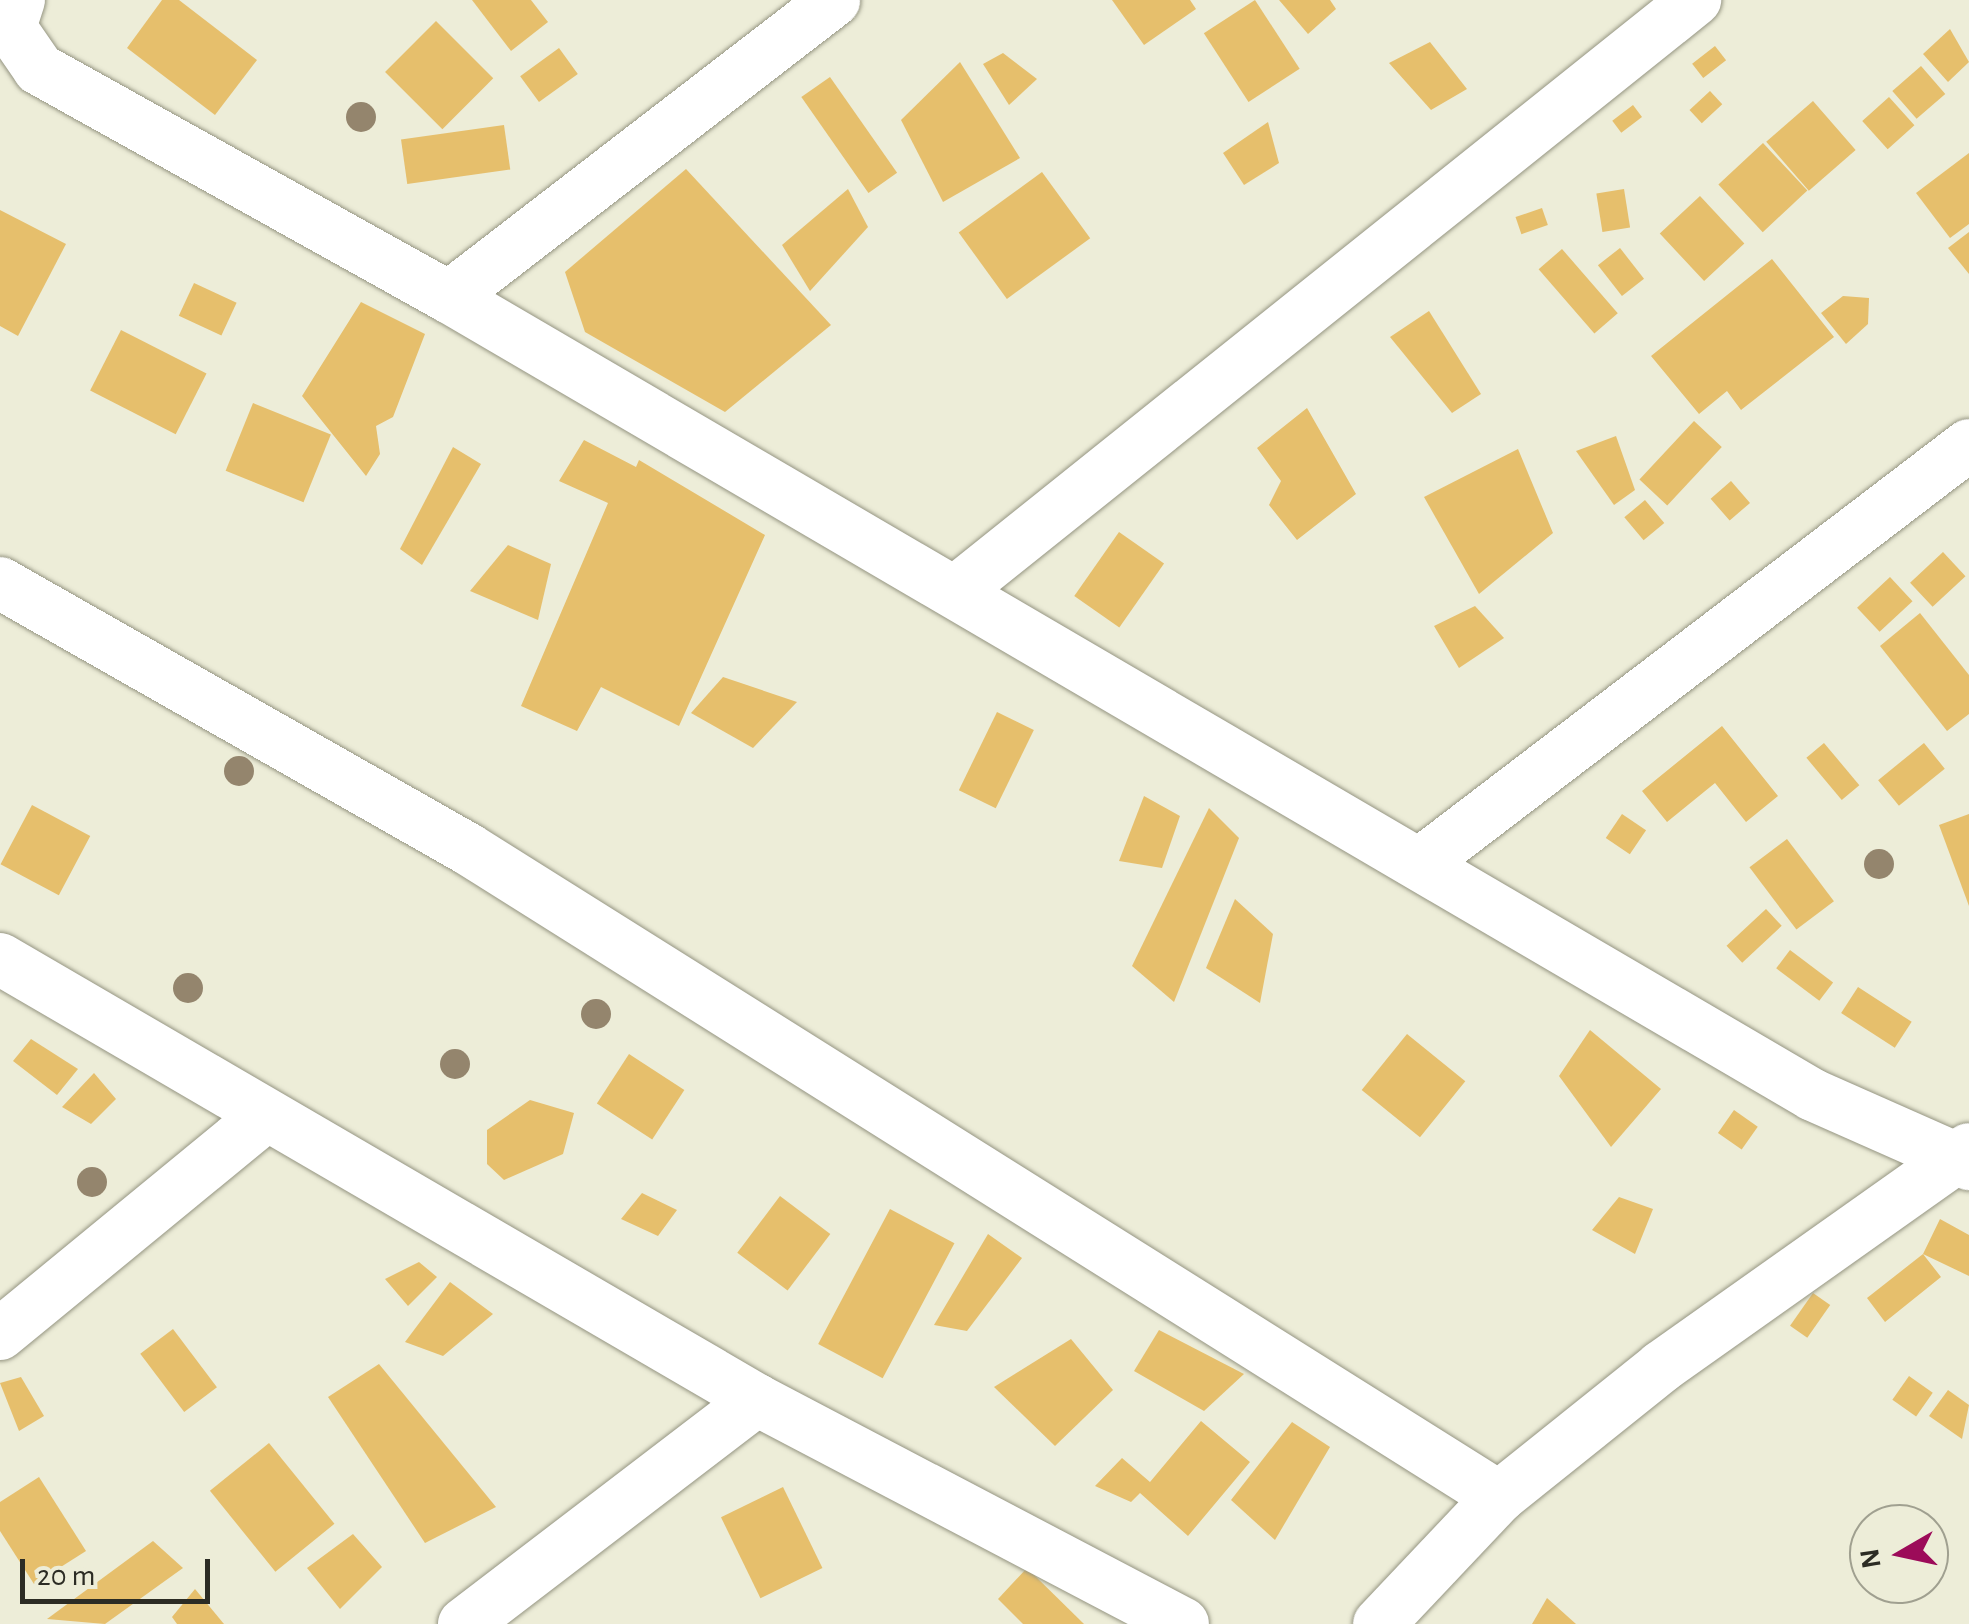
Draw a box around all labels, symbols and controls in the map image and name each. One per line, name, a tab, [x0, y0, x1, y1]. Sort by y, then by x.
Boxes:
north arrow	[1849, 1504, 1949, 1604]
scale bar	[25, 1539, 215, 1601]
text: N	[1856, 1547, 1887, 1570]
text: 20 m	[37, 1561, 95, 1591]

